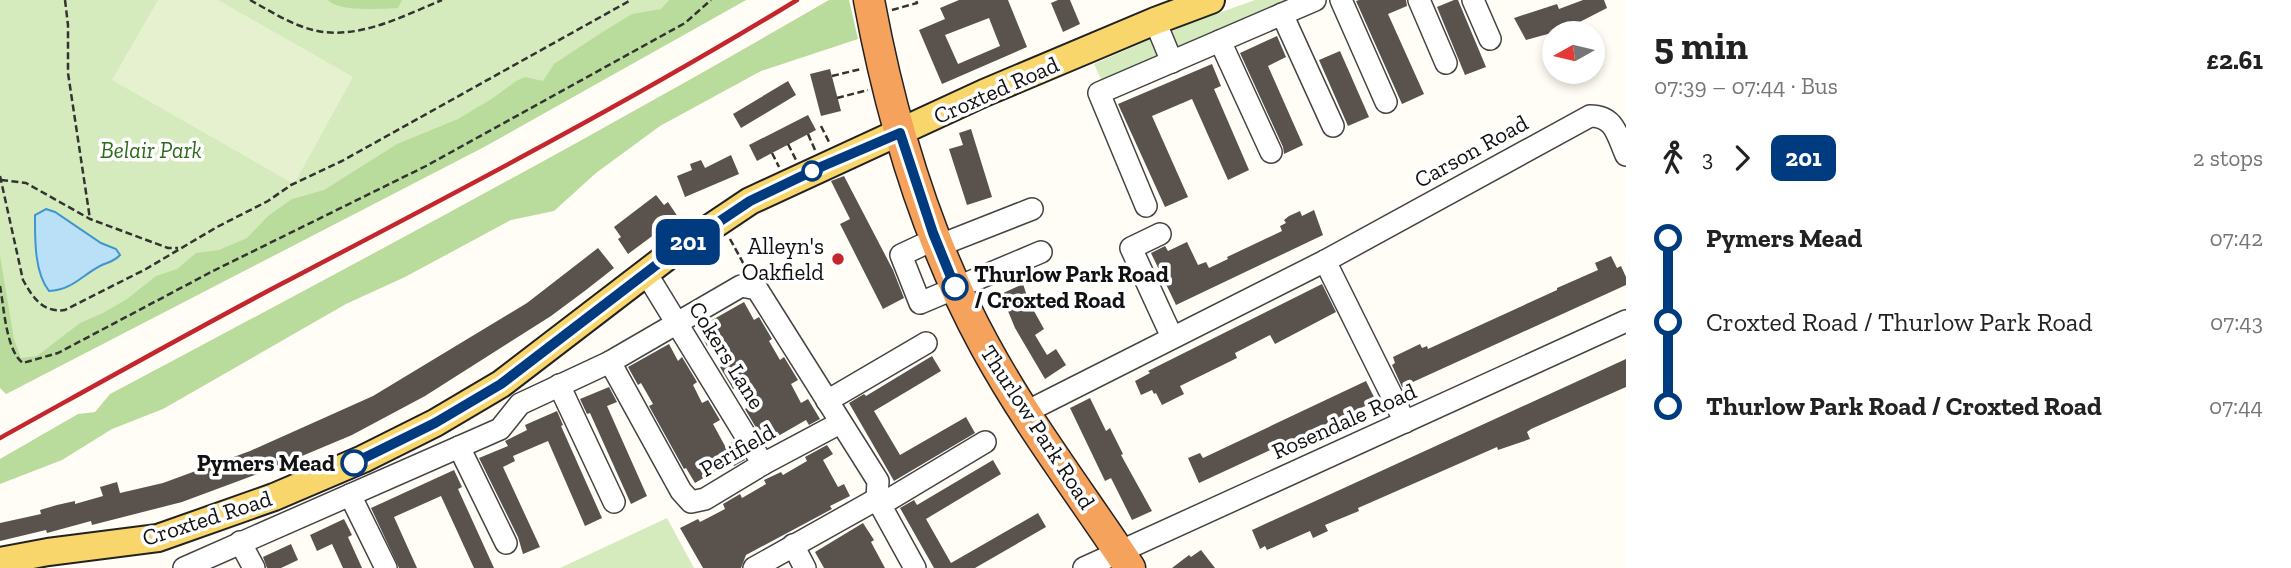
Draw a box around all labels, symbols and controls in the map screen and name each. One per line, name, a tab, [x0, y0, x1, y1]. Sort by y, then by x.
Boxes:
north arrow	[1542, 21, 1605, 84]
map controls	[1542, 21, 1605, 84]
text: 5 min	[1654, 23, 1748, 69]
text: £2.61	[2206, 44, 2263, 76]
street label: Croxted Road	[929, 50, 1063, 130]
text: 07:39 – 07:44 · Bus	[1654, 72, 1838, 100]
street label: Carson Road	[1409, 108, 1533, 194]
park label: Belair Park	[100, 136, 202, 164]
icon: walk	[1654, 139, 1692, 177]
icon: forward	[1723, 139, 1761, 177]
text: 201	[1785, 143, 1822, 172]
text: 3	[1702, 144, 1713, 172]
text: 2 stops	[2193, 144, 2263, 172]
unlabelled marker	[802, 161, 822, 181]
line badge: 201	[648, 219, 728, 265]
text: Pymers Mead	[1706, 222, 1862, 254]
text: 07:42	[2210, 224, 2263, 252]
text: 201	[670, 227, 706, 256]
place label: Alleyn's Oakfield	[742, 232, 824, 286]
marker: Alleyn's Oakfield	[830, 251, 846, 267]
place label: Thurlow Park Road / Croxted Road	[974, 260, 1169, 314]
marker: Thurlow Park Road / Croxted Road	[942, 274, 968, 300]
street label: Cokers Lane	[683, 296, 771, 414]
text: Croxted Road / Thurlow Park Road	[1706, 306, 2093, 338]
text: 07:43	[2210, 308, 2263, 336]
street label: Thurlow Park Road	[975, 340, 1102, 515]
street label: Rosendale Road	[1267, 377, 1421, 465]
text: Thurlow Park Road / Croxted Road	[1706, 390, 2102, 422]
text: 07:44	[2209, 392, 2263, 420]
street label: Perifield	[694, 417, 780, 483]
place label: Pymers Mead	[197, 449, 335, 477]
marker: Pymers Mead	[341, 450, 367, 476]
street label: Croxted Road	[139, 484, 276, 552]

